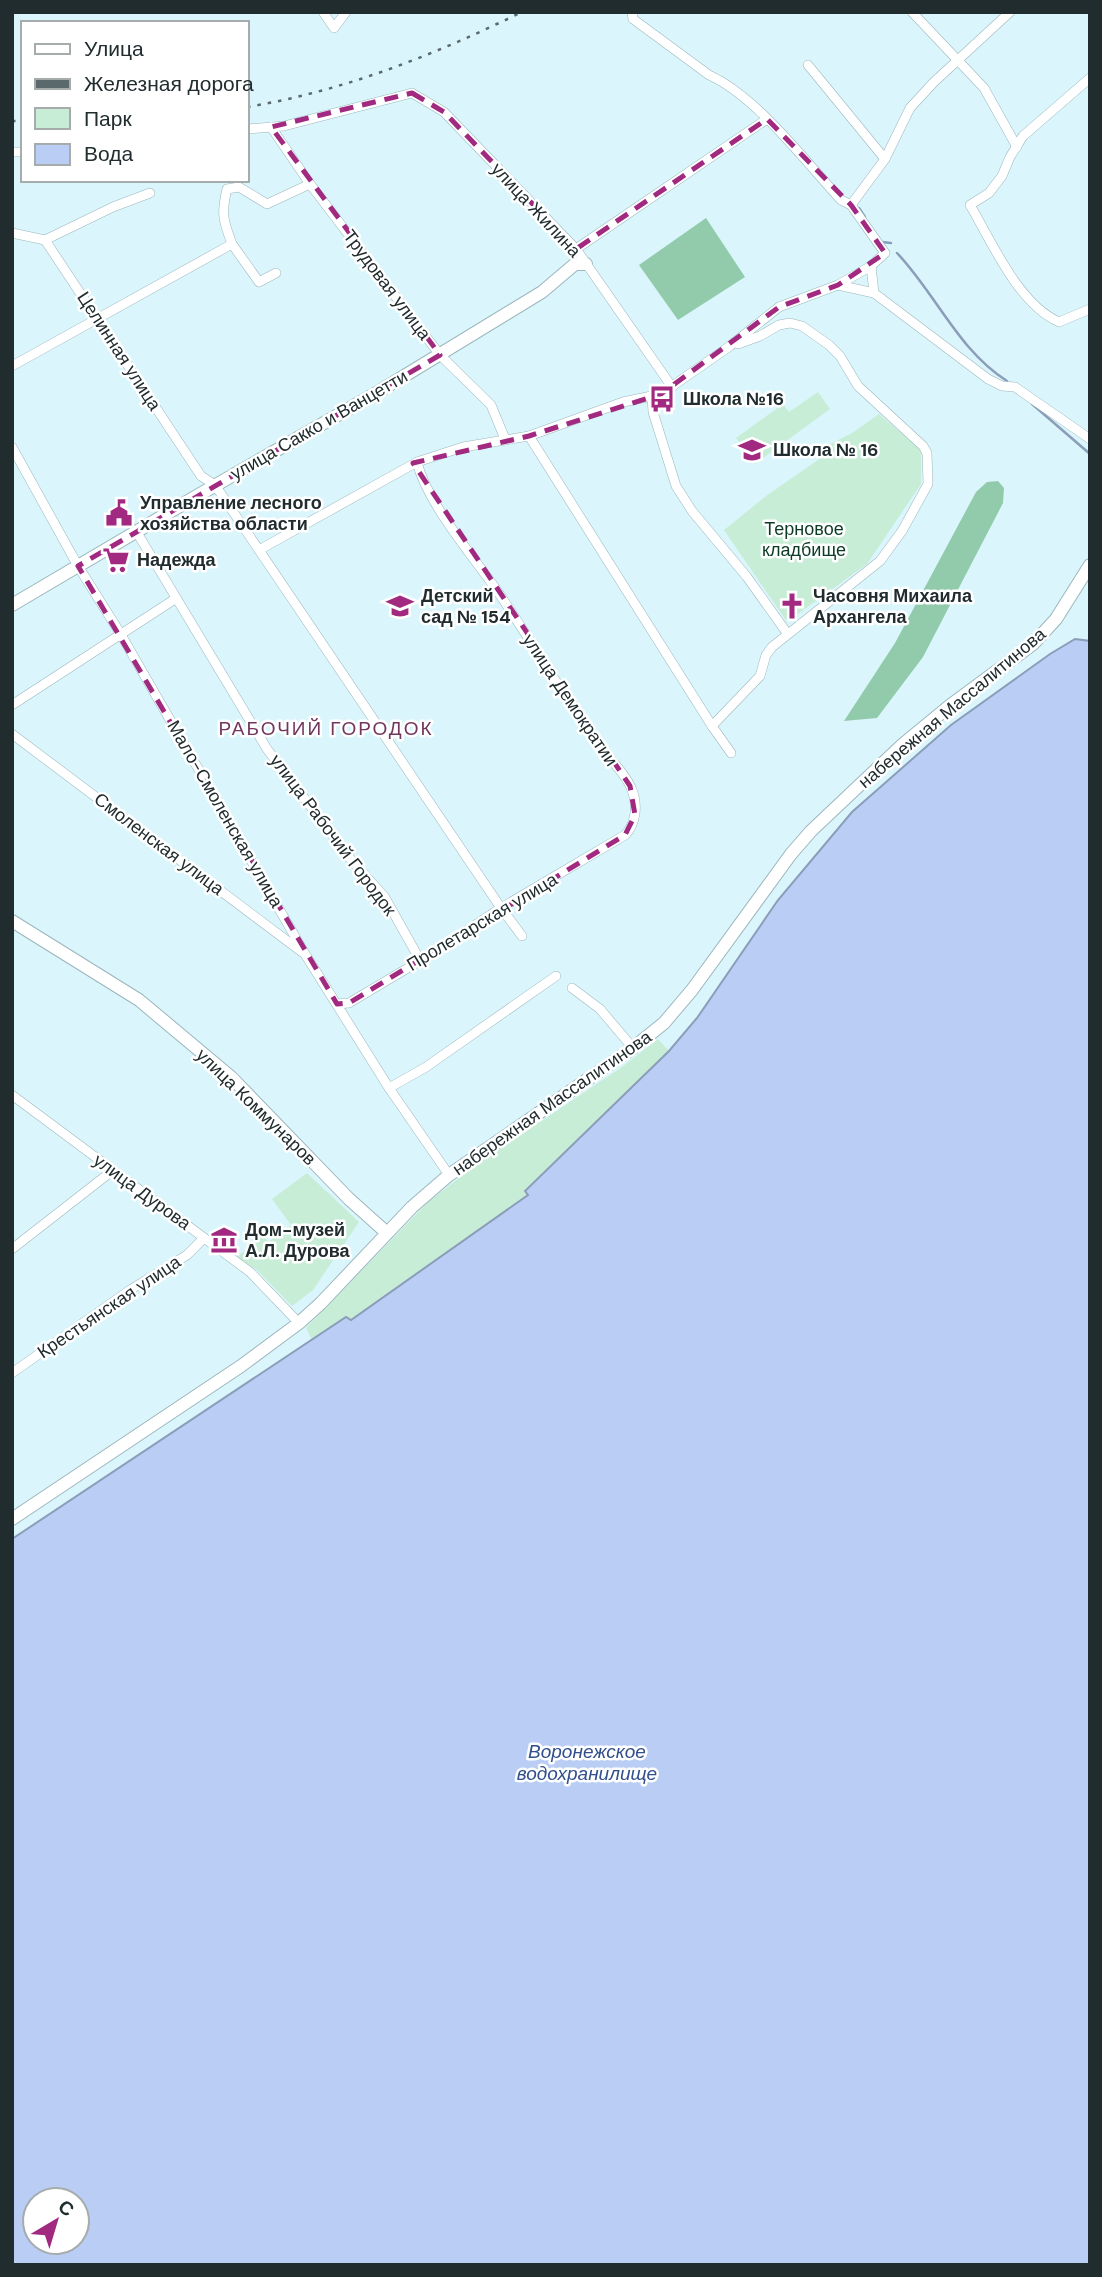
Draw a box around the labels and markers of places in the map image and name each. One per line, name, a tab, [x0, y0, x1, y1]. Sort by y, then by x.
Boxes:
bus stop icon: Школа №16	[647, 384, 677, 414]
place label: Школа №16	[683, 387, 784, 411]
school or university icon: Школа № 16	[737, 435, 767, 465]
place label: Школа № 16	[773, 438, 878, 462]
place label: Управление лесного хозяйства области	[140, 491, 322, 536]
public building icon: Управление лесного хозяйства области	[104, 498, 134, 528]
supermarket icon: Надежда	[101, 545, 131, 575]
place label: Надежда	[137, 548, 216, 572]
place label: Детский сад № 154	[421, 584, 511, 629]
place label: Часовня Михаила Архангела	[813, 584, 973, 629]
school or university icon: Детский сад № 154	[385, 591, 415, 621]
church icon: Часовня Михаила Архангела	[777, 591, 807, 621]
place label: Дом-музей А.Л. Дурова	[245, 1218, 351, 1263]
museum icon: Дом-музей А.Л. Дурова	[209, 1225, 239, 1255]

